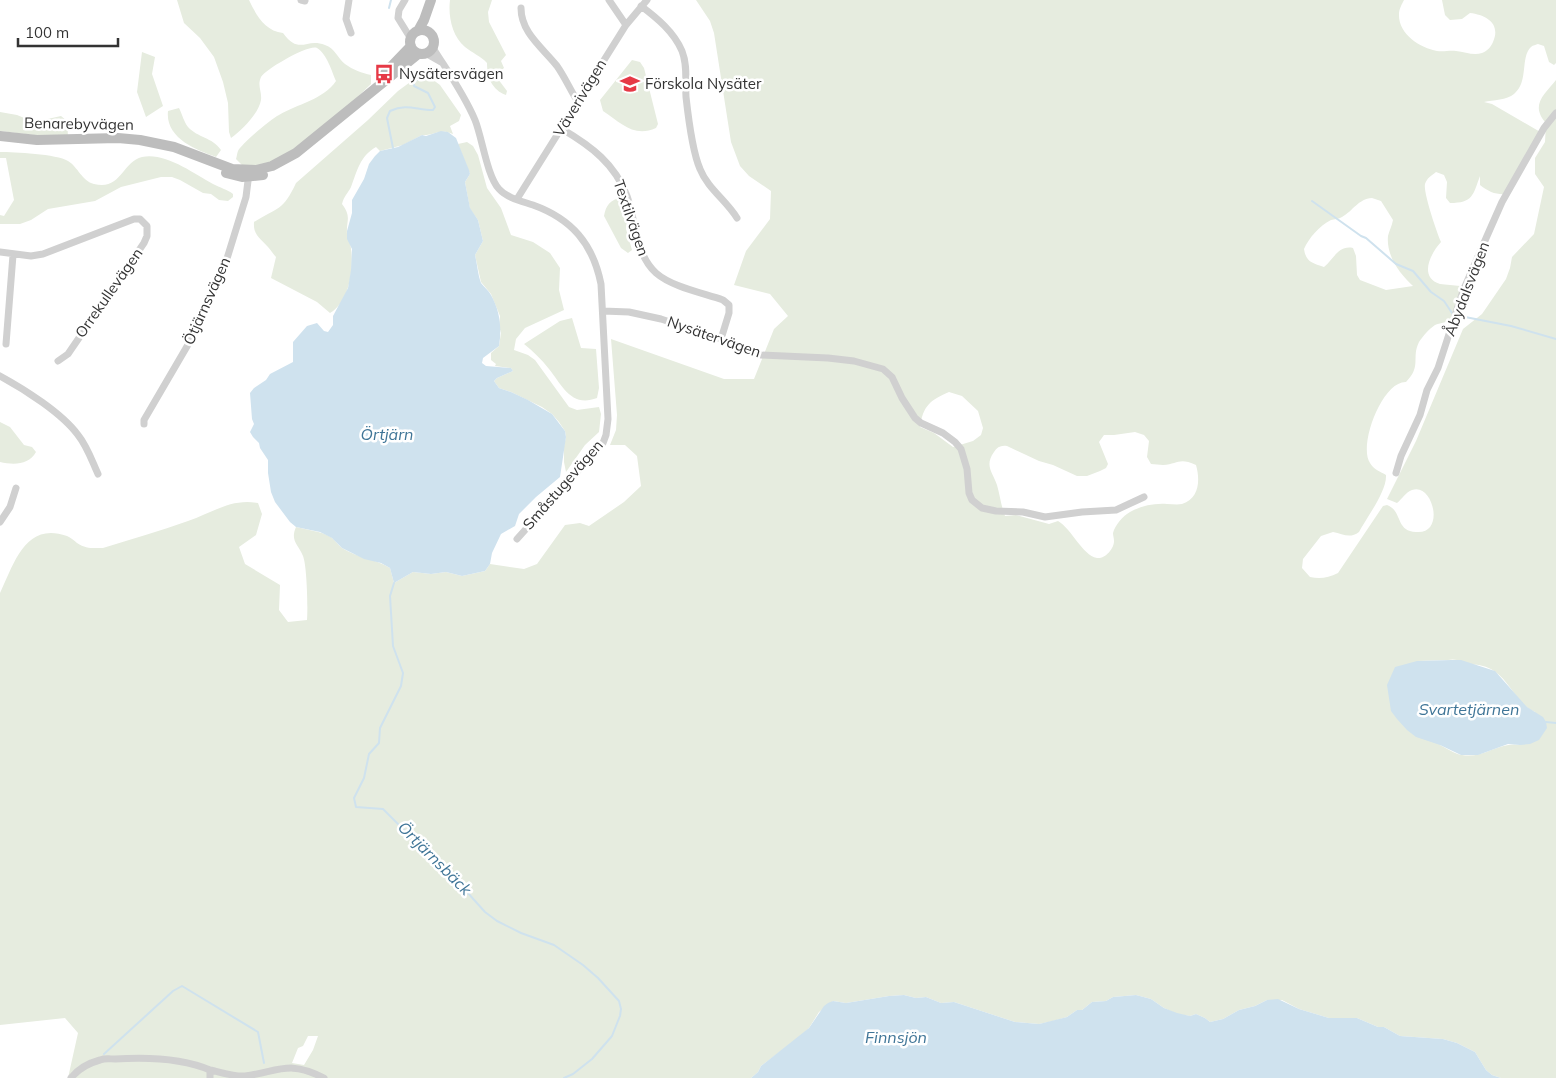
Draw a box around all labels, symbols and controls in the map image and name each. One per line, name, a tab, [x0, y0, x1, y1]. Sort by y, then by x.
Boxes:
scale bar	[18, 15, 118, 47]
text: 100 m	[25, 23, 69, 42]
street label: Väverivägen	[549, 55, 610, 140]
bus stop icon: Nysätersvägen	[373, 63, 395, 85]
place label: Nysätersvägen	[399, 64, 503, 83]
school or university icon: Förskola Nysäter	[619, 73, 641, 95]
place label: Förskola Nysäter	[645, 74, 762, 93]
street label: Benarebyvägen	[24, 113, 134, 134]
street label: Textilvägen	[610, 177, 653, 258]
street label: Åbydalsvägen	[1439, 239, 1493, 339]
street label: Orrekullevägen	[71, 244, 147, 341]
street label: Ötjärnsvägen	[179, 254, 234, 348]
street label: Nysätervägen	[665, 312, 763, 361]
water label: Örtjärn	[361, 424, 413, 444]
street label: Småstugevägen	[518, 436, 607, 533]
water label: Svartetjärnen	[1419, 699, 1519, 719]
water label: Örtjärnsbäck	[394, 817, 477, 900]
water label: Finnsjön	[865, 1027, 927, 1047]

